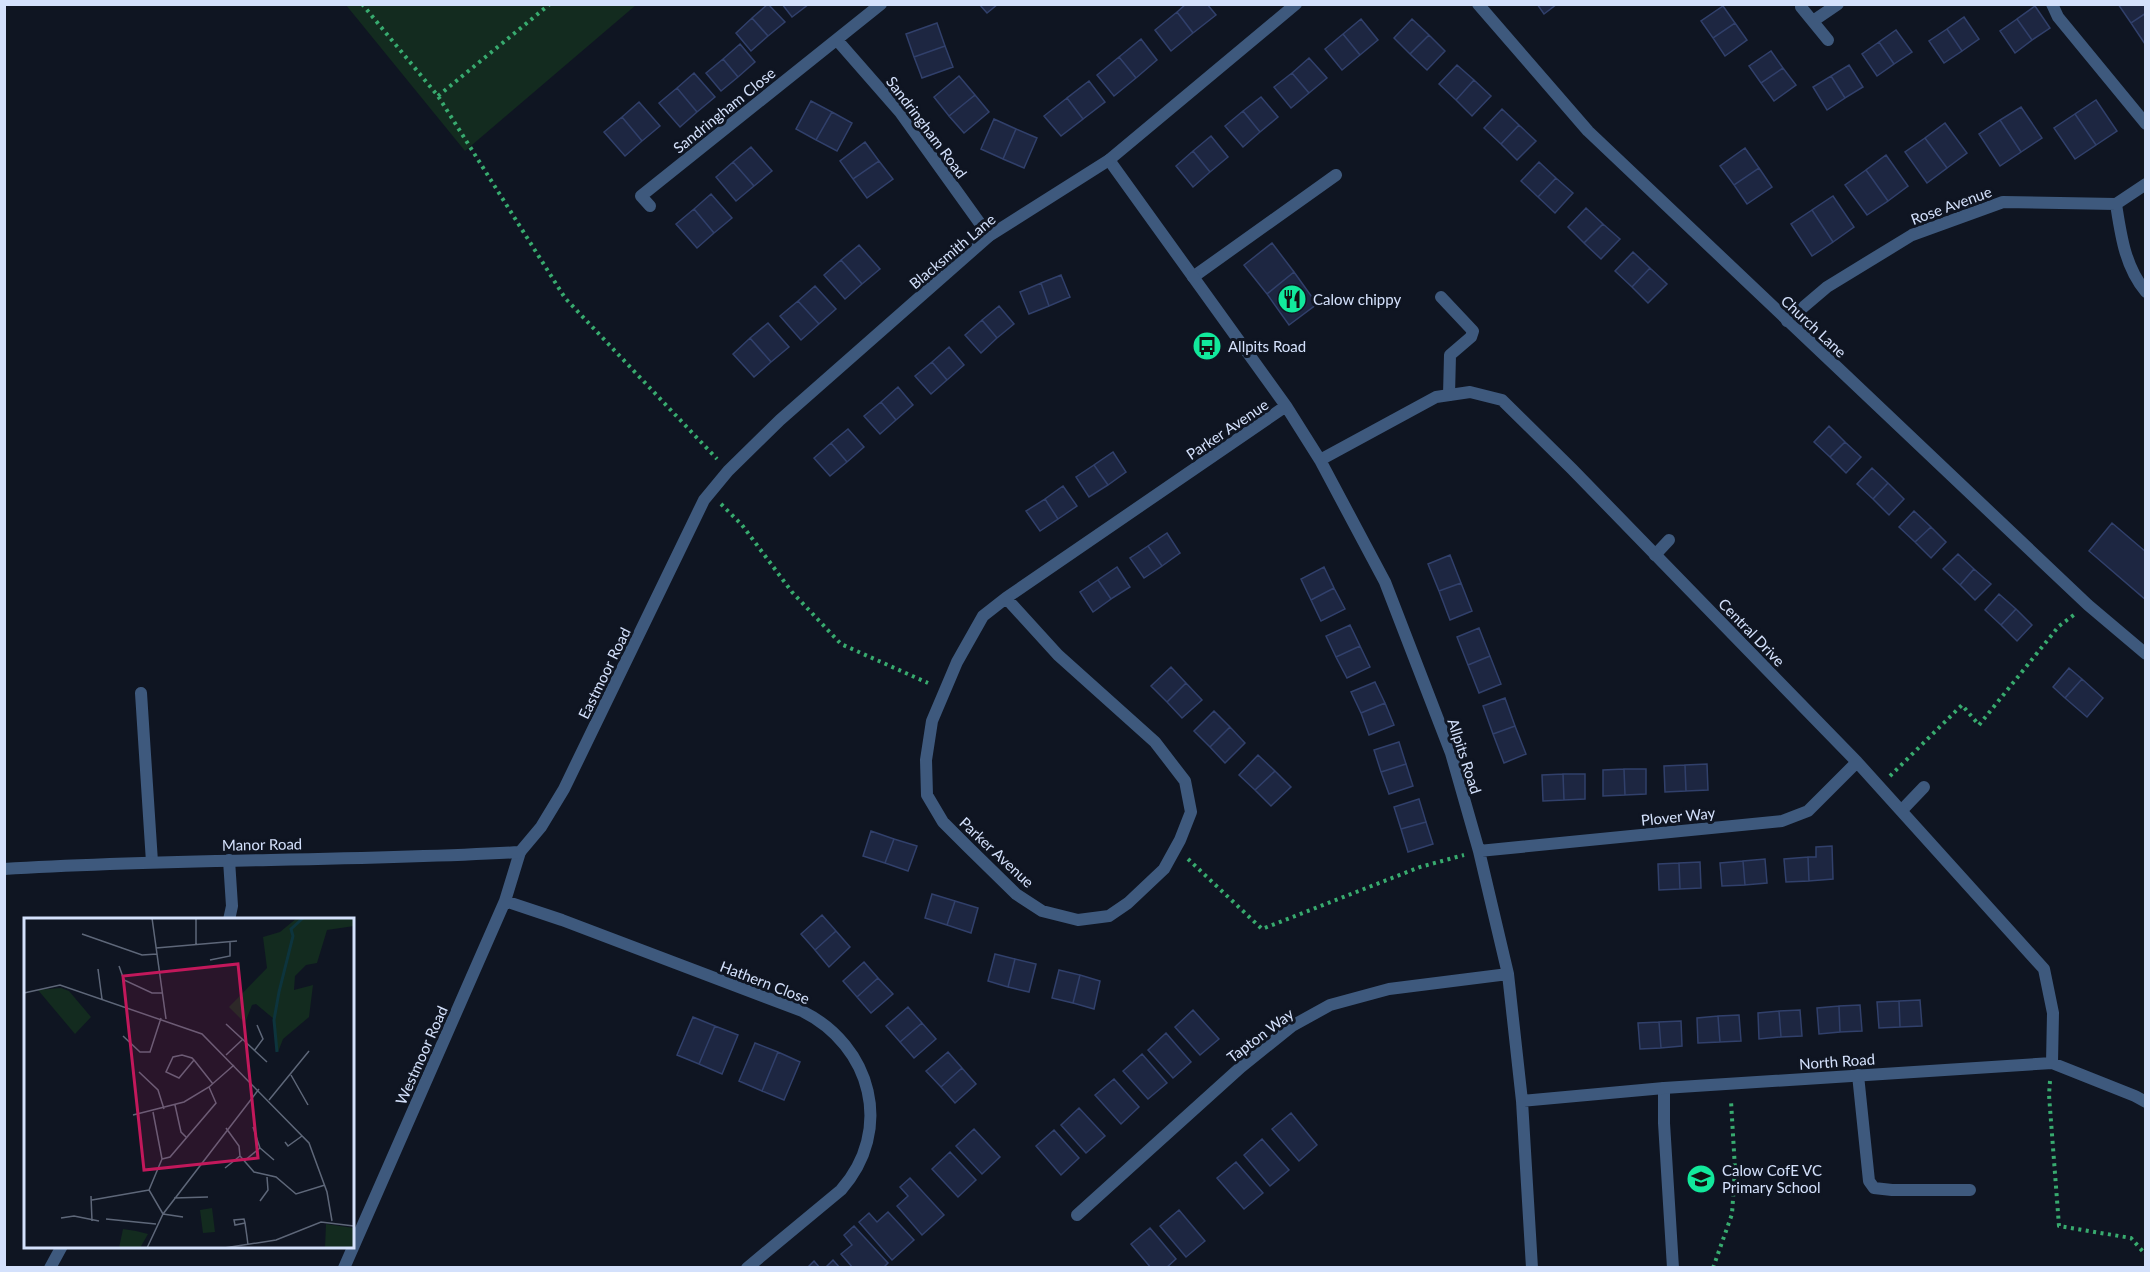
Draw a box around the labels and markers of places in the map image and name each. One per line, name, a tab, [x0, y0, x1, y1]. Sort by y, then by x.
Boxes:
restaurant icon: Calow chippy	[1276, 283, 1308, 315]
place label: Calow chippy	[1313, 290, 1401, 308]
bus stop icon: Allpits Road	[1191, 330, 1223, 362]
place label: Allpits Road	[1228, 337, 1306, 355]
place label: Calow CofE VC Primary School	[1722, 1161, 1822, 1196]
school or university icon: Calow CofE VC Primary School	[1685, 1163, 1717, 1195]

